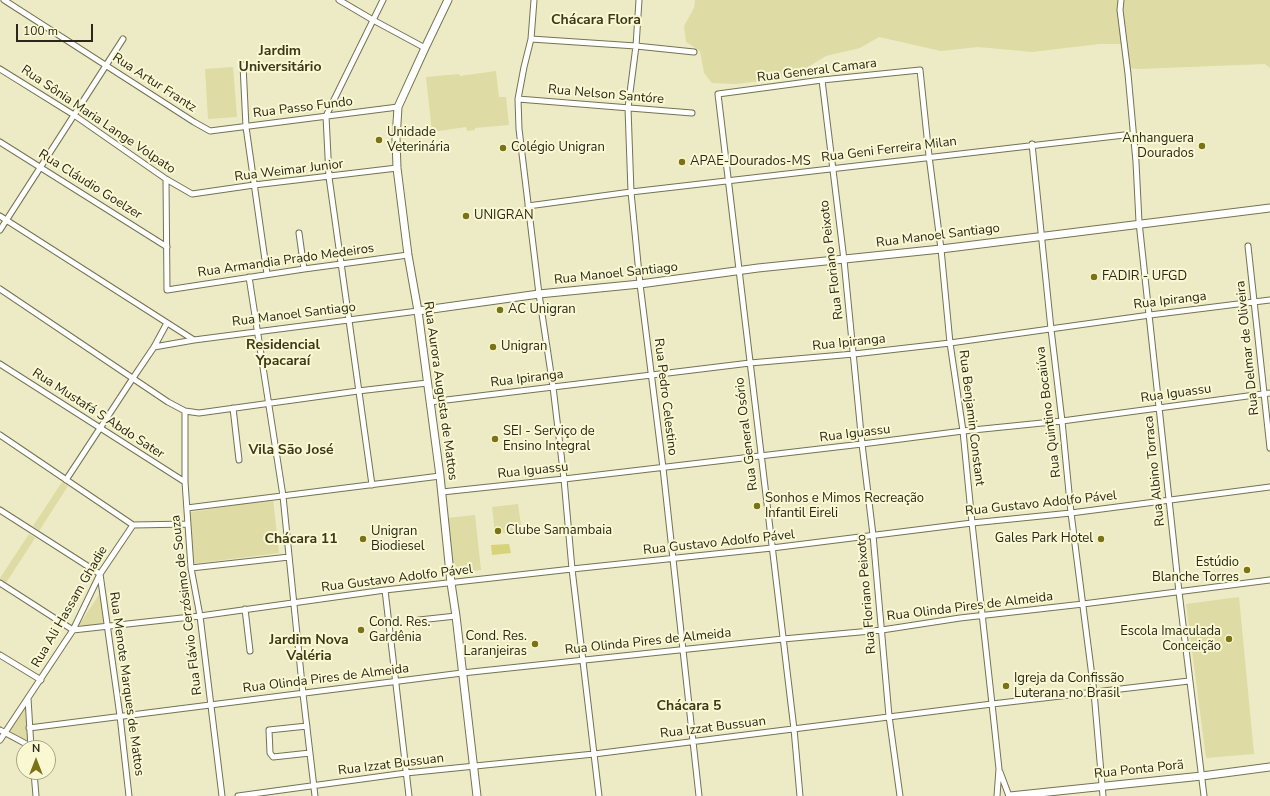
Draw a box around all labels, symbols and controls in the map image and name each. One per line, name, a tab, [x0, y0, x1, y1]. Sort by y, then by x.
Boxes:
district label: Chácara Flora	[551, 13, 641, 29]
scale bar	[18, 16, 95, 42]
text: 100 m	[23, 23, 58, 39]
district label: Jardim Universitário	[239, 44, 321, 76]
street label: Rua Artur Frantz	[109, 50, 199, 116]
street label: Rua General Camara	[756, 56, 878, 86]
street label: Rua Sônia Maria Lange Volpato	[18, 62, 178, 178]
street label: Rua Nelson Santóre	[547, 82, 665, 108]
street label: Rua Passo Fundo	[252, 94, 354, 122]
place label: Unidade Veterinária	[387, 125, 450, 156]
place label: Anhanguera Dourados	[1122, 131, 1194, 162]
street label: Rua Geni Ferreira Milan	[820, 134, 958, 166]
marker: Unidade Veterinária	[374, 135, 384, 145]
place label: Colégio Unigran	[511, 140, 605, 156]
marker: Anhanguera Dourados	[1197, 141, 1207, 151]
marker: Colégio Unigran	[498, 143, 508, 153]
street label: Rua Cláudio Goelzer	[35, 147, 145, 223]
place label: APAE-Dourados-MS	[690, 154, 811, 170]
street label: Rua Weimar Junior	[234, 157, 344, 185]
marker: APAE-Dourados-MS	[677, 157, 687, 167]
street label: Rua Floriano Peixoto	[817, 199, 847, 321]
place label: UNIGRAN	[474, 208, 533, 224]
marker: UNIGRAN	[461, 211, 471, 221]
street label: Rua Manoel Santiago	[875, 221, 1001, 251]
street label: Rua Armandia Prado Medeiros	[197, 241, 375, 281]
street label: Rua Manoel Santiago	[553, 260, 679, 288]
place label: FADIR - UFGD	[1102, 269, 1187, 285]
marker: FADIR - UFGD	[1089, 272, 1099, 282]
street label: Rua Delmar de Oliveira	[1233, 280, 1263, 416]
street label: Rua Ipiranga	[1133, 289, 1207, 313]
street label: Rua Manoel Santiago	[231, 300, 357, 330]
street label: Rua Aurora Augusta de Mattos	[420, 301, 460, 481]
place label: AC Unigran	[508, 302, 576, 318]
marker: AC Unigran	[495, 305, 505, 315]
street label: Rua Ipiranga	[812, 331, 886, 355]
street label: Rua Pedro Celestino	[650, 337, 680, 457]
district label: Residencial Ypacaraí	[246, 338, 320, 370]
place label: Unigran	[501, 339, 547, 355]
marker: Unigran	[488, 342, 498, 352]
street label: Rua Quintino Bocaiúva	[1033, 346, 1065, 478]
street label: Rua Benjamin Constant	[955, 349, 987, 487]
street label: Rua Mustafá S Abdo Sater	[29, 365, 167, 463]
street label: Rua Ipiranga	[490, 367, 564, 391]
street label: Rua General Osório	[732, 377, 762, 491]
street label: Rua Iguassu	[1140, 381, 1212, 407]
street label: Rua Albino Torraca	[1141, 415, 1169, 527]
street label: Rua Iguassu	[819, 422, 891, 446]
place label: SEI - Serviço de Ensino Integral	[503, 424, 595, 455]
marker: SEI - Serviço de Ensino Integral	[490, 434, 500, 444]
district label: Vila São José	[248, 443, 334, 459]
street label: Rua Iguassu	[497, 460, 569, 482]
street label: Rua Gustavo Adolfo Pável	[964, 488, 1118, 520]
place label: Sonhos e Mimos Recreação Infantil Eireli	[765, 491, 924, 522]
marker: Sonhos e Mimos Recreação Infantil Eireli	[752, 501, 762, 511]
street label: Rua Flávio Cerzósimo de Souza	[168, 514, 206, 696]
place label: Clube Samambaia	[506, 523, 612, 539]
place label: Unigran Biodiesel	[371, 524, 425, 555]
marker: Clube Samambaia	[493, 526, 503, 536]
street label: Rua Gustavo Adolfo Pável	[642, 527, 796, 559]
place label: Gales Park Hotel	[995, 531, 1093, 547]
district label: Chácara 11	[264, 532, 338, 548]
street label: Rua Floriano Peixoto	[854, 533, 880, 655]
marker: Unigran Biodiesel	[358, 534, 368, 544]
marker: Gales Park Hotel	[1096, 534, 1106, 544]
street label: Rua Ali Hassam Ghadie	[29, 543, 111, 671]
place label: Estúdio Blanche Torres	[1152, 555, 1239, 586]
street label: Rua Gustavo Adolfo Pável	[320, 562, 474, 596]
marker: Estúdio Blanche Torres	[1242, 565, 1252, 575]
street label: Rua Olinda Pires de Almeida	[886, 589, 1054, 625]
street label: Rua Menote Marques de Mattos	[105, 591, 147, 777]
place label: Cond. Res. Gardênia	[369, 615, 430, 646]
place label: Escola Imaculada Conceição	[1120, 624, 1221, 655]
marker: Cond. Res. Gardênia	[356, 625, 366, 635]
street label: Rua Olinda Pires de Almeida	[564, 626, 732, 658]
place label: Cond. Res. Laranjeiras	[463, 629, 527, 660]
district label: Jardim Nova Valéria	[269, 633, 349, 666]
marker: Escola Imaculada Conceição	[1224, 634, 1234, 644]
marker: Cond. Res. Laranjeiras	[530, 639, 540, 649]
street label: Rua Olinda Pires de Almeida	[242, 661, 410, 697]
place label: Igreja da Confissão Luterana no Brasil	[1014, 671, 1124, 702]
marker: Igreja da Confissão Luterana no Brasil	[1001, 681, 1011, 691]
district label: Chácara 5	[657, 699, 721, 715]
street label: Rua Izzat Bussuan	[659, 714, 767, 742]
north arrow	[16, 740, 56, 780]
text: N	[32, 741, 40, 756]
street label: Rua Izzat Bussuan	[337, 751, 445, 779]
street label: Rua Ponta Porã	[1093, 758, 1185, 782]

